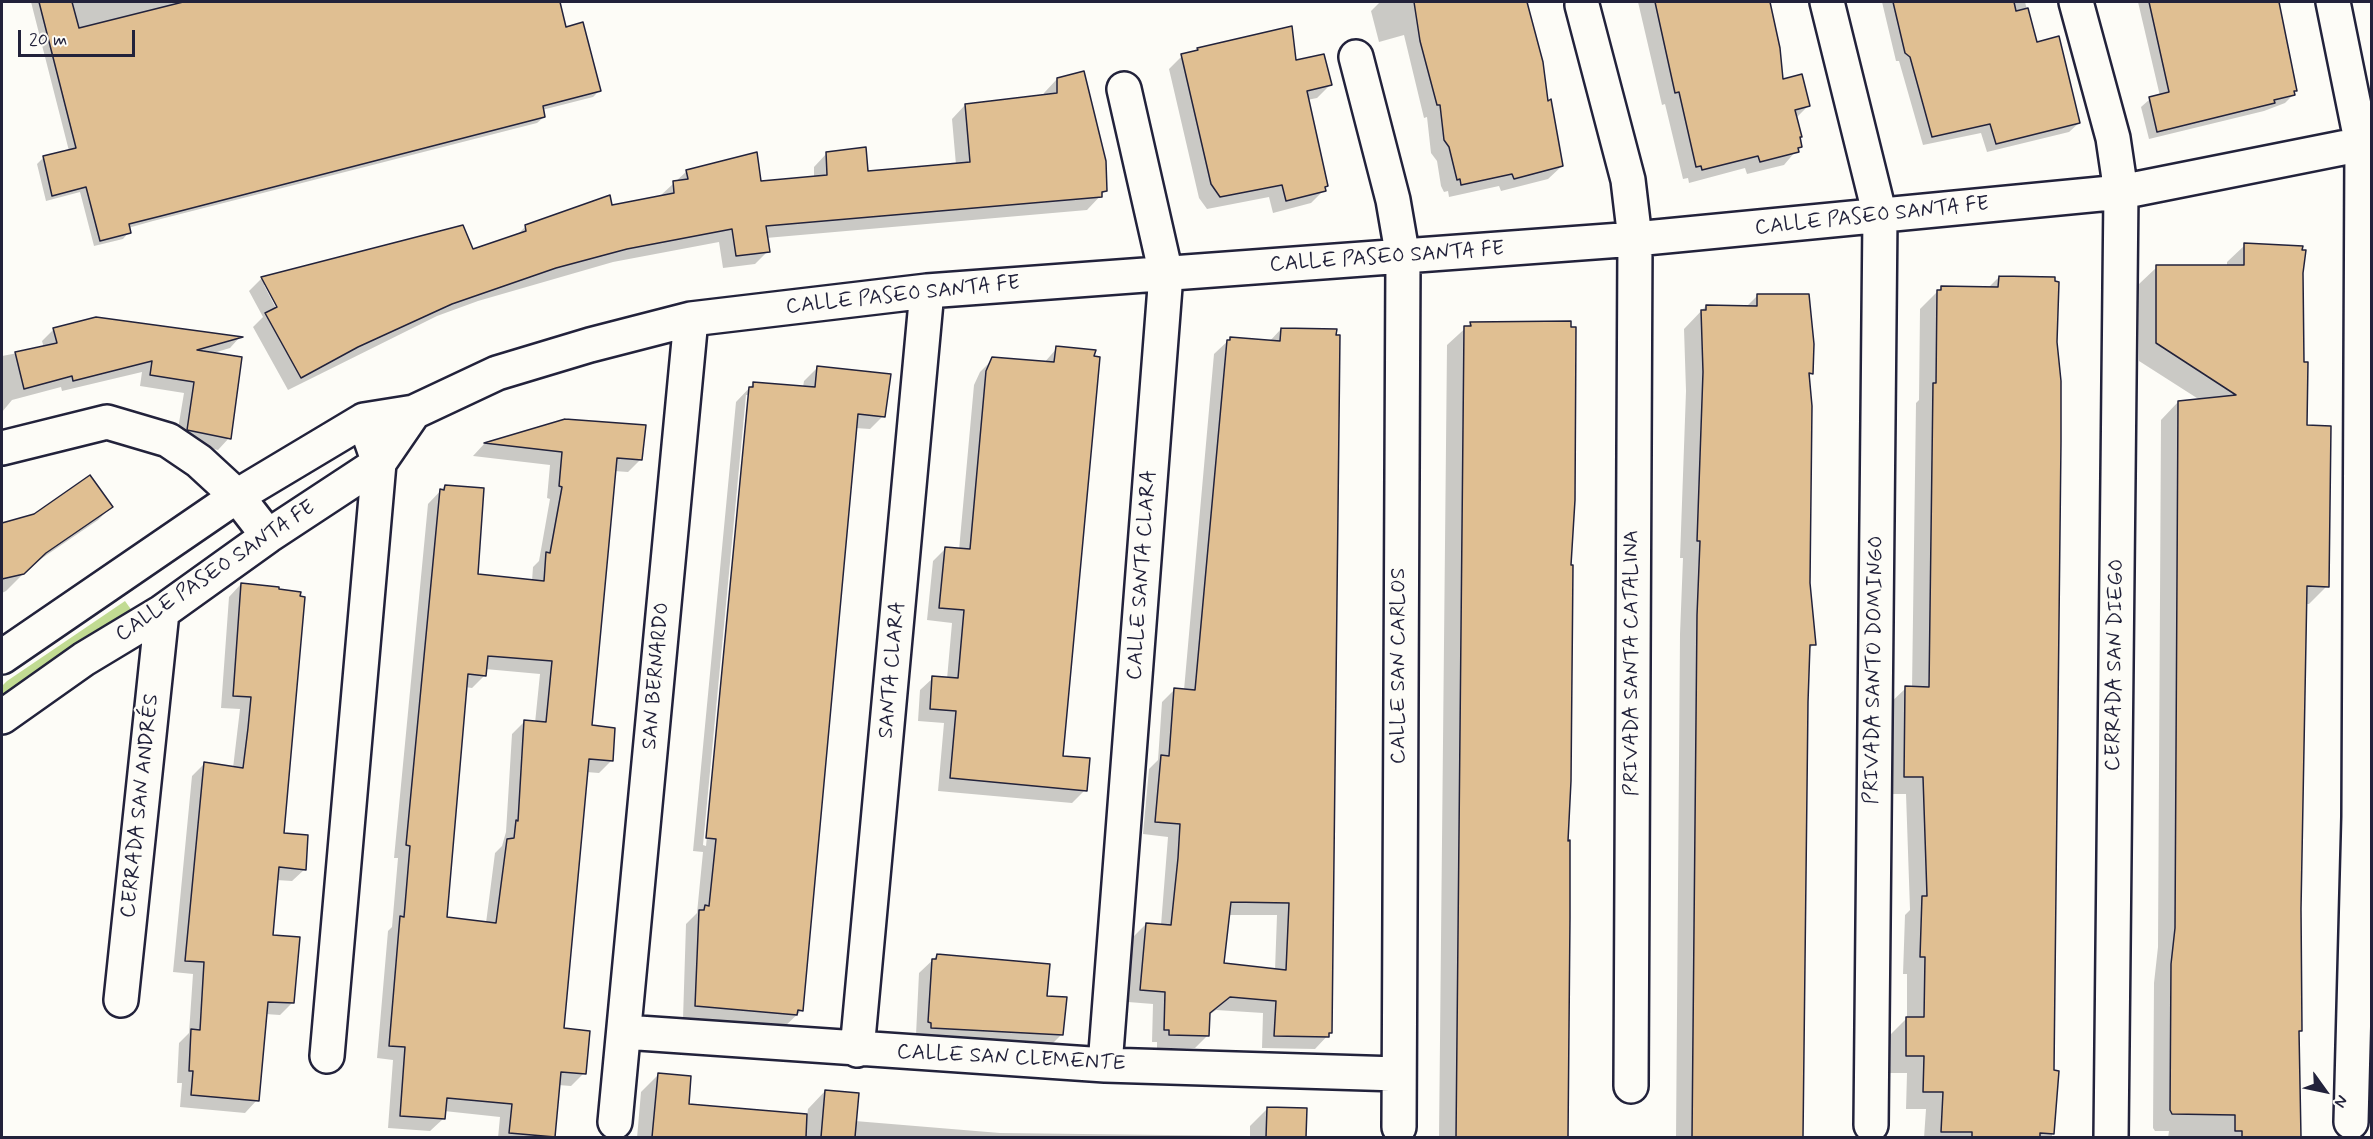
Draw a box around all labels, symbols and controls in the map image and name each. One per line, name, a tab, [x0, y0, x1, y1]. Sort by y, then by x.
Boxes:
scale bar	[21, 18, 138, 56]
text: 20 m	[29, 28, 67, 52]
street label: CALLE PASEO SANTA FE	[1754, 192, 1990, 242]
street label: CALLE PASEO SANTA FE	[1269, 237, 1505, 279]
street label: CALLE PASEO SANTA FE	[785, 271, 1021, 321]
street label: CALLE SANTA CLARA	[1123, 469, 1163, 681]
street label: CALLE PASEO SANTA FE	[112, 496, 320, 648]
street label: PRIVADA SANTA CATALINA	[1620, 530, 1646, 796]
street label: PRIVADA SANTO DOMINGO	[1860, 535, 1890, 805]
street label: CERRADA SAN DIEGO	[2102, 559, 2130, 771]
street label: CALLE SAN CARLOS	[1387, 568, 1413, 764]
street label: SANTA CLARA	[874, 600, 912, 740]
street label: SAN BERNARDO	[638, 601, 676, 751]
street label: CERRADA SAN ANDRÉS	[117, 693, 165, 919]
street label: CALLE SAN CLEMENTE	[896, 1040, 1126, 1078]
north arrow	[2295, 1061, 2355, 1121]
text: N	[2329, 1091, 2352, 1111]

